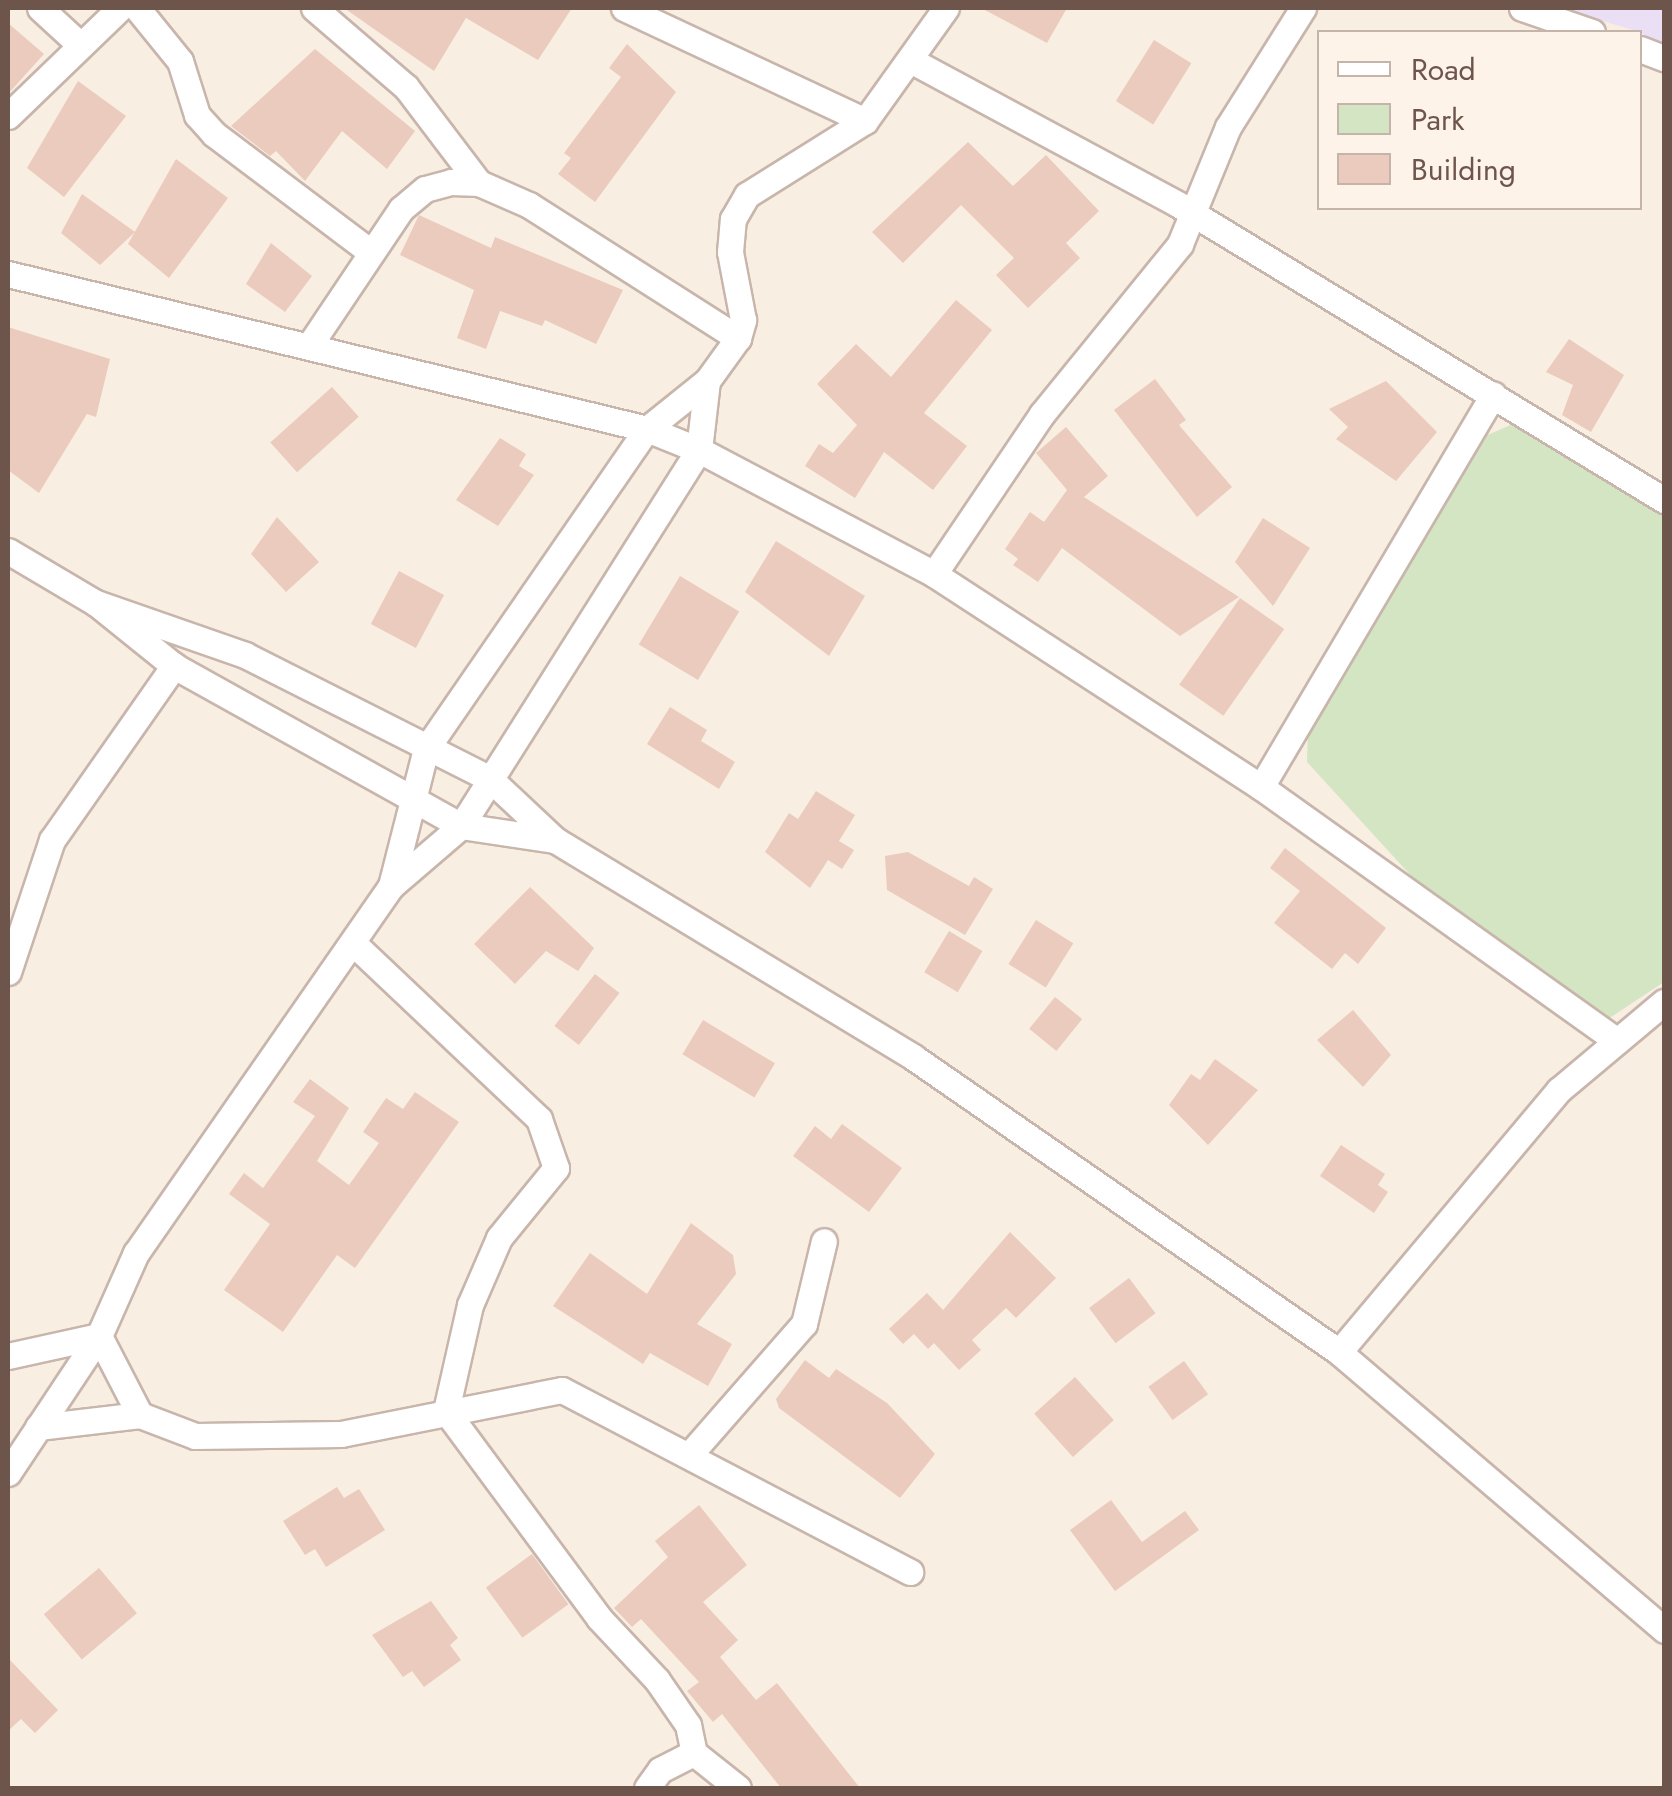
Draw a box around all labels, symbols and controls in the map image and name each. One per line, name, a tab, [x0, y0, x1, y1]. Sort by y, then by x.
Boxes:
legend	[1317, 30, 1642, 210]
text: Road	[1411, 48, 1476, 91]
text: Park	[1411, 98, 1464, 141]
text: Building	[1411, 148, 1516, 191]

